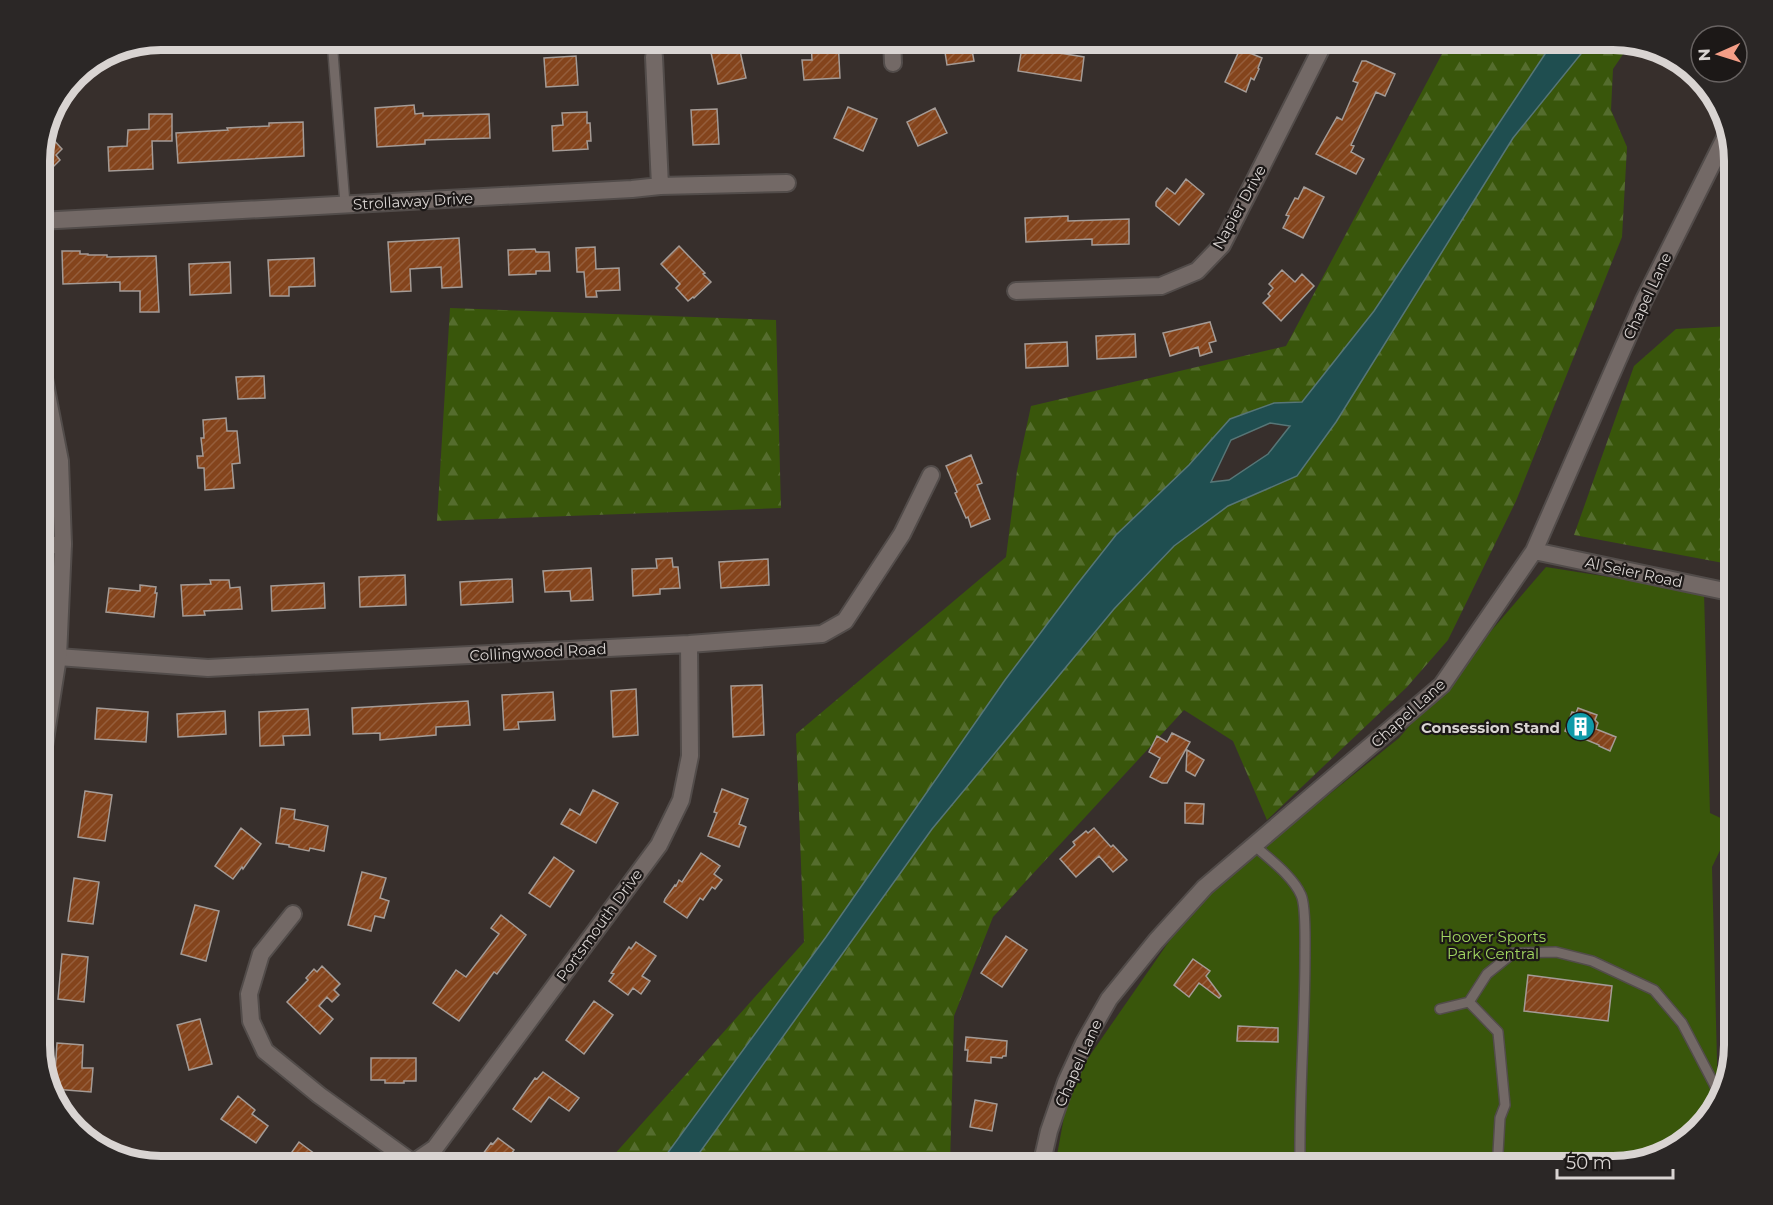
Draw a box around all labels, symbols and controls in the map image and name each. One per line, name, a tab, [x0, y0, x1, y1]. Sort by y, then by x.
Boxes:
north arrow	[1689, 24, 1749, 84]
text: N	[1695, 48, 1714, 62]
street label: Napier Drive	[1208, 161, 1270, 253]
street label: Strollaway Drive	[353, 188, 473, 214]
street label: Chapel Lane	[1619, 250, 1675, 342]
street label: Al Seier Road	[1583, 552, 1685, 592]
street label: Collingwood Road	[469, 639, 607, 665]
street label: Chapel Lane	[1367, 675, 1449, 751]
building icon: Consession Stand	[1565, 711, 1597, 743]
place label: Consession Stand	[1421, 718, 1560, 737]
street label: Portsmouth Drive	[552, 865, 646, 985]
park label: Hoover Sports Park Central	[1440, 927, 1546, 963]
street label: Chapel Lane	[1050, 1016, 1106, 1110]
scale bar	[1557, 1142, 1672, 1180]
text: 50 m	[1566, 1152, 1612, 1174]

